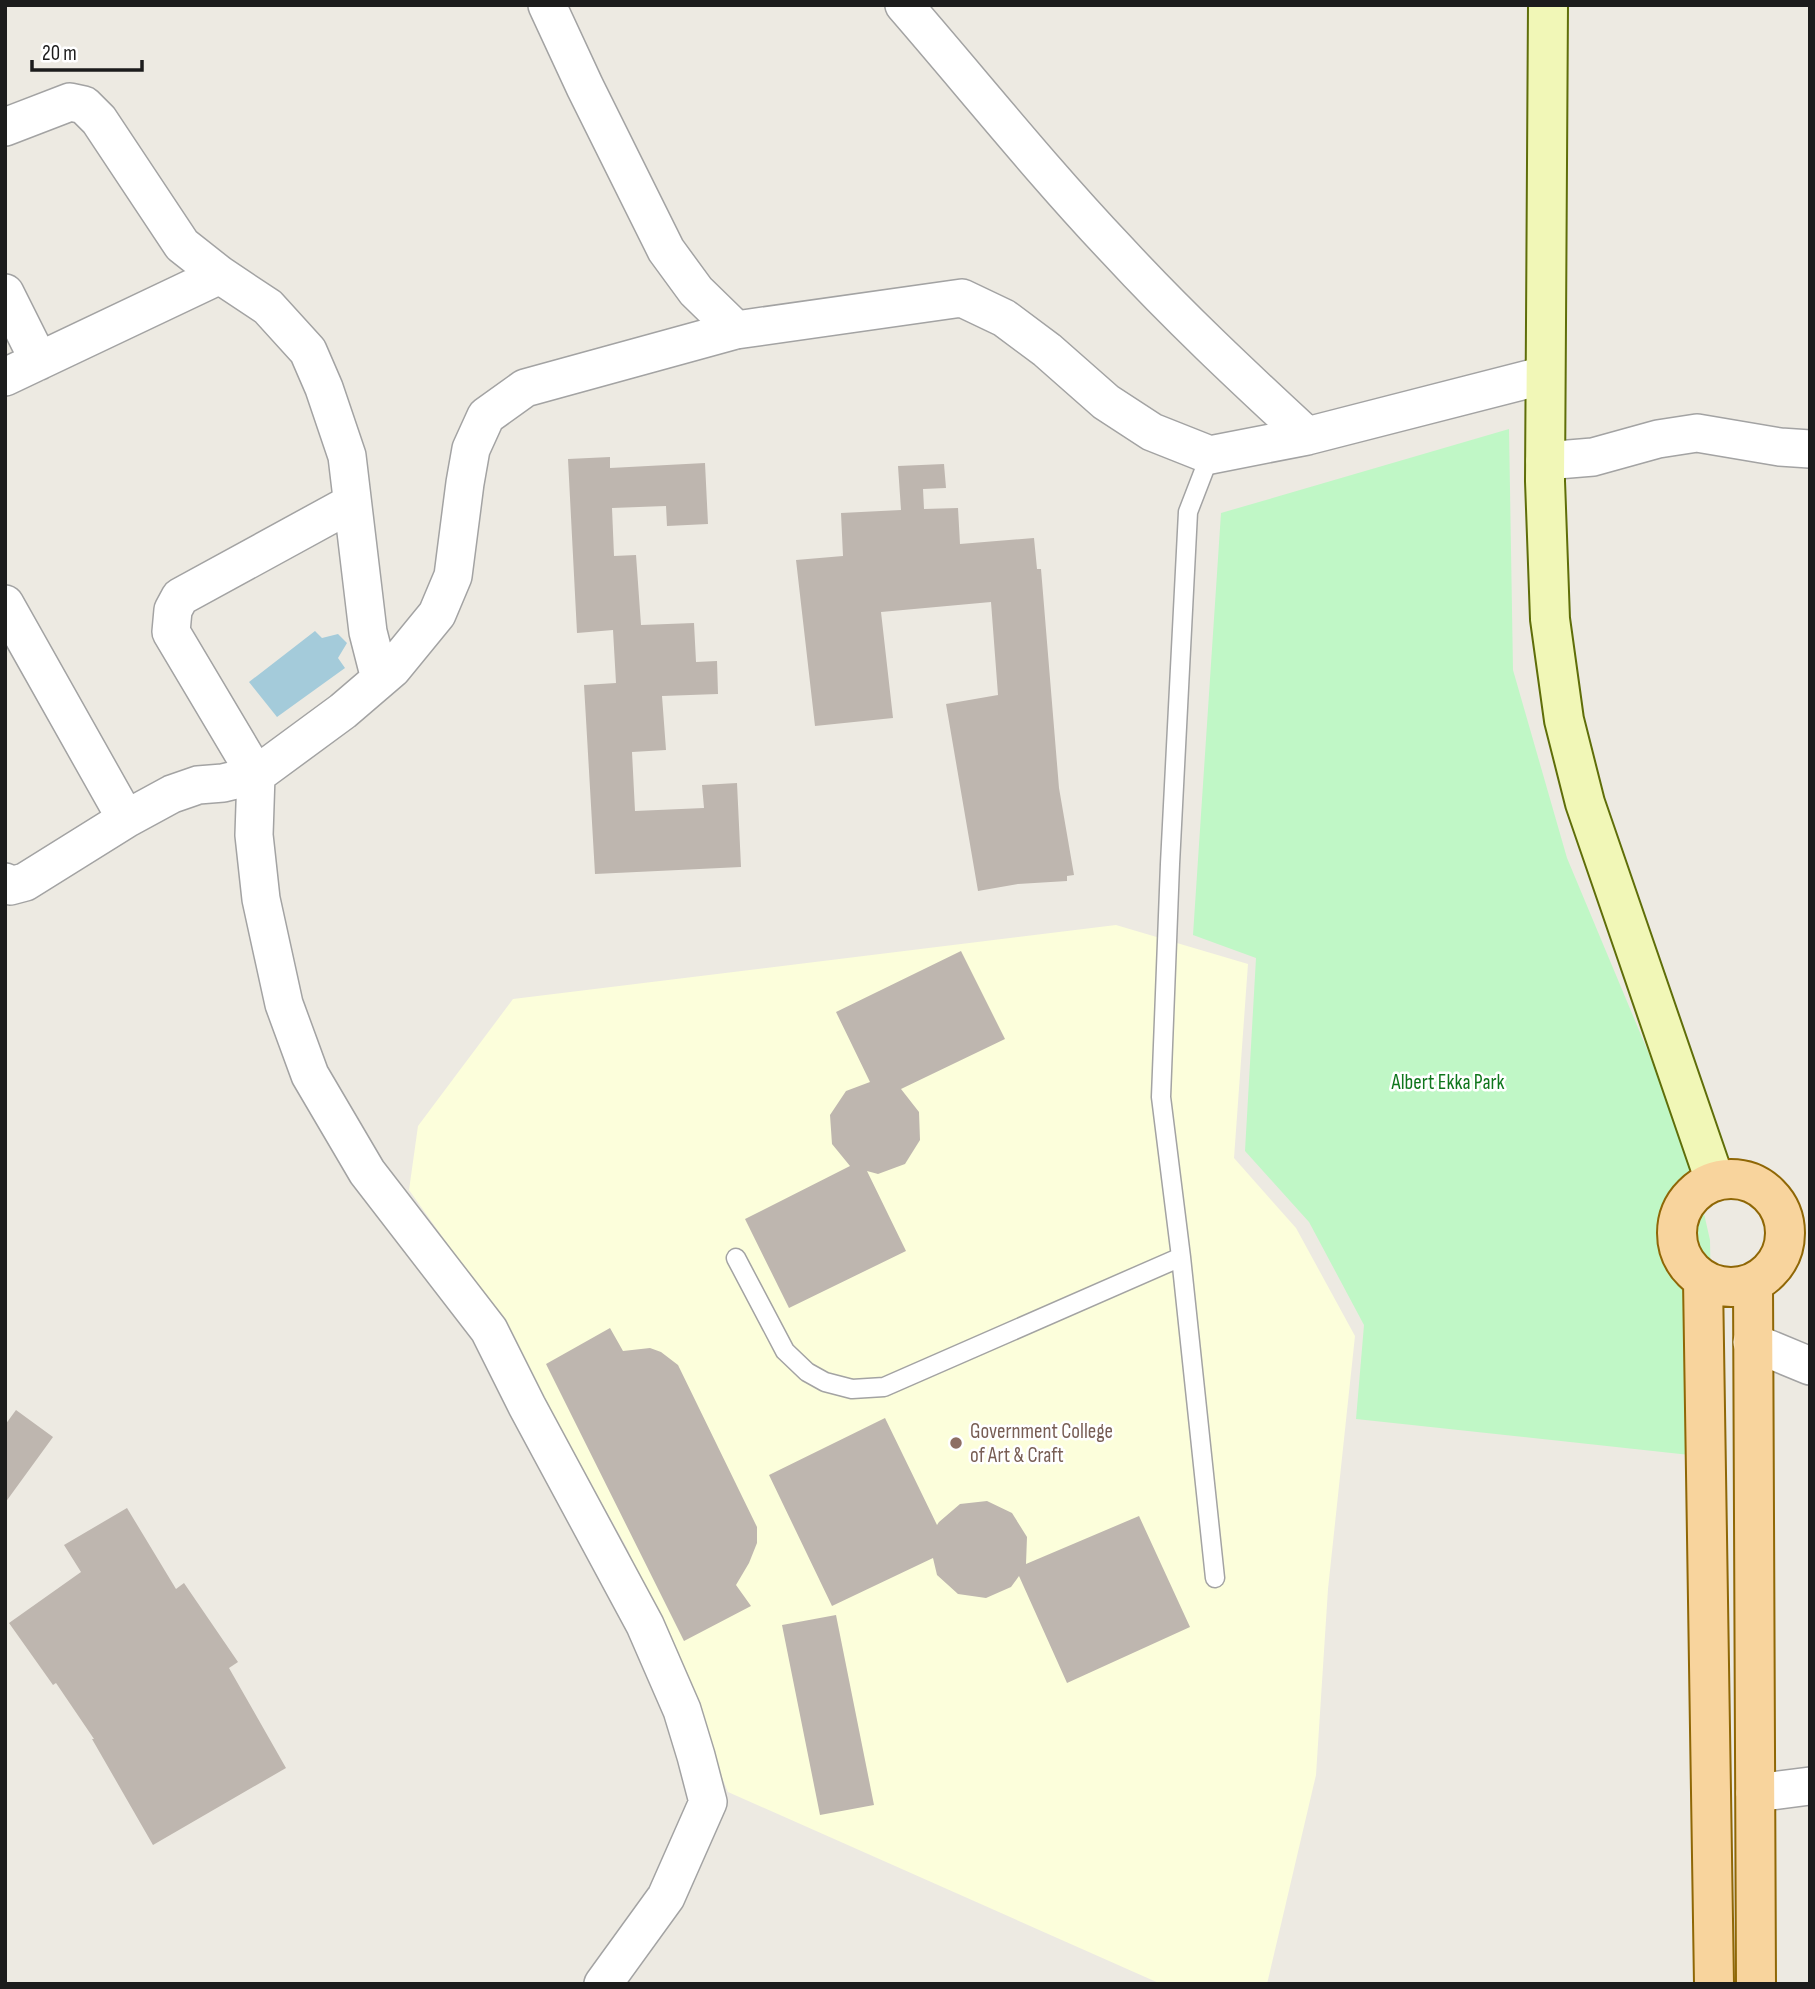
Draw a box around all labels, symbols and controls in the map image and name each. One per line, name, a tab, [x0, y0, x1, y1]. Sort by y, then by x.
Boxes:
scale bar	[32, 28, 142, 72]
text: 20 m	[42, 41, 77, 66]
park label: Albert Ekka Park	[1390, 1070, 1505, 1095]
place label: Government College of Art & Craft	[970, 1419, 1113, 1468]
marker: Government College of Art & Craft	[948, 1435, 964, 1451]

